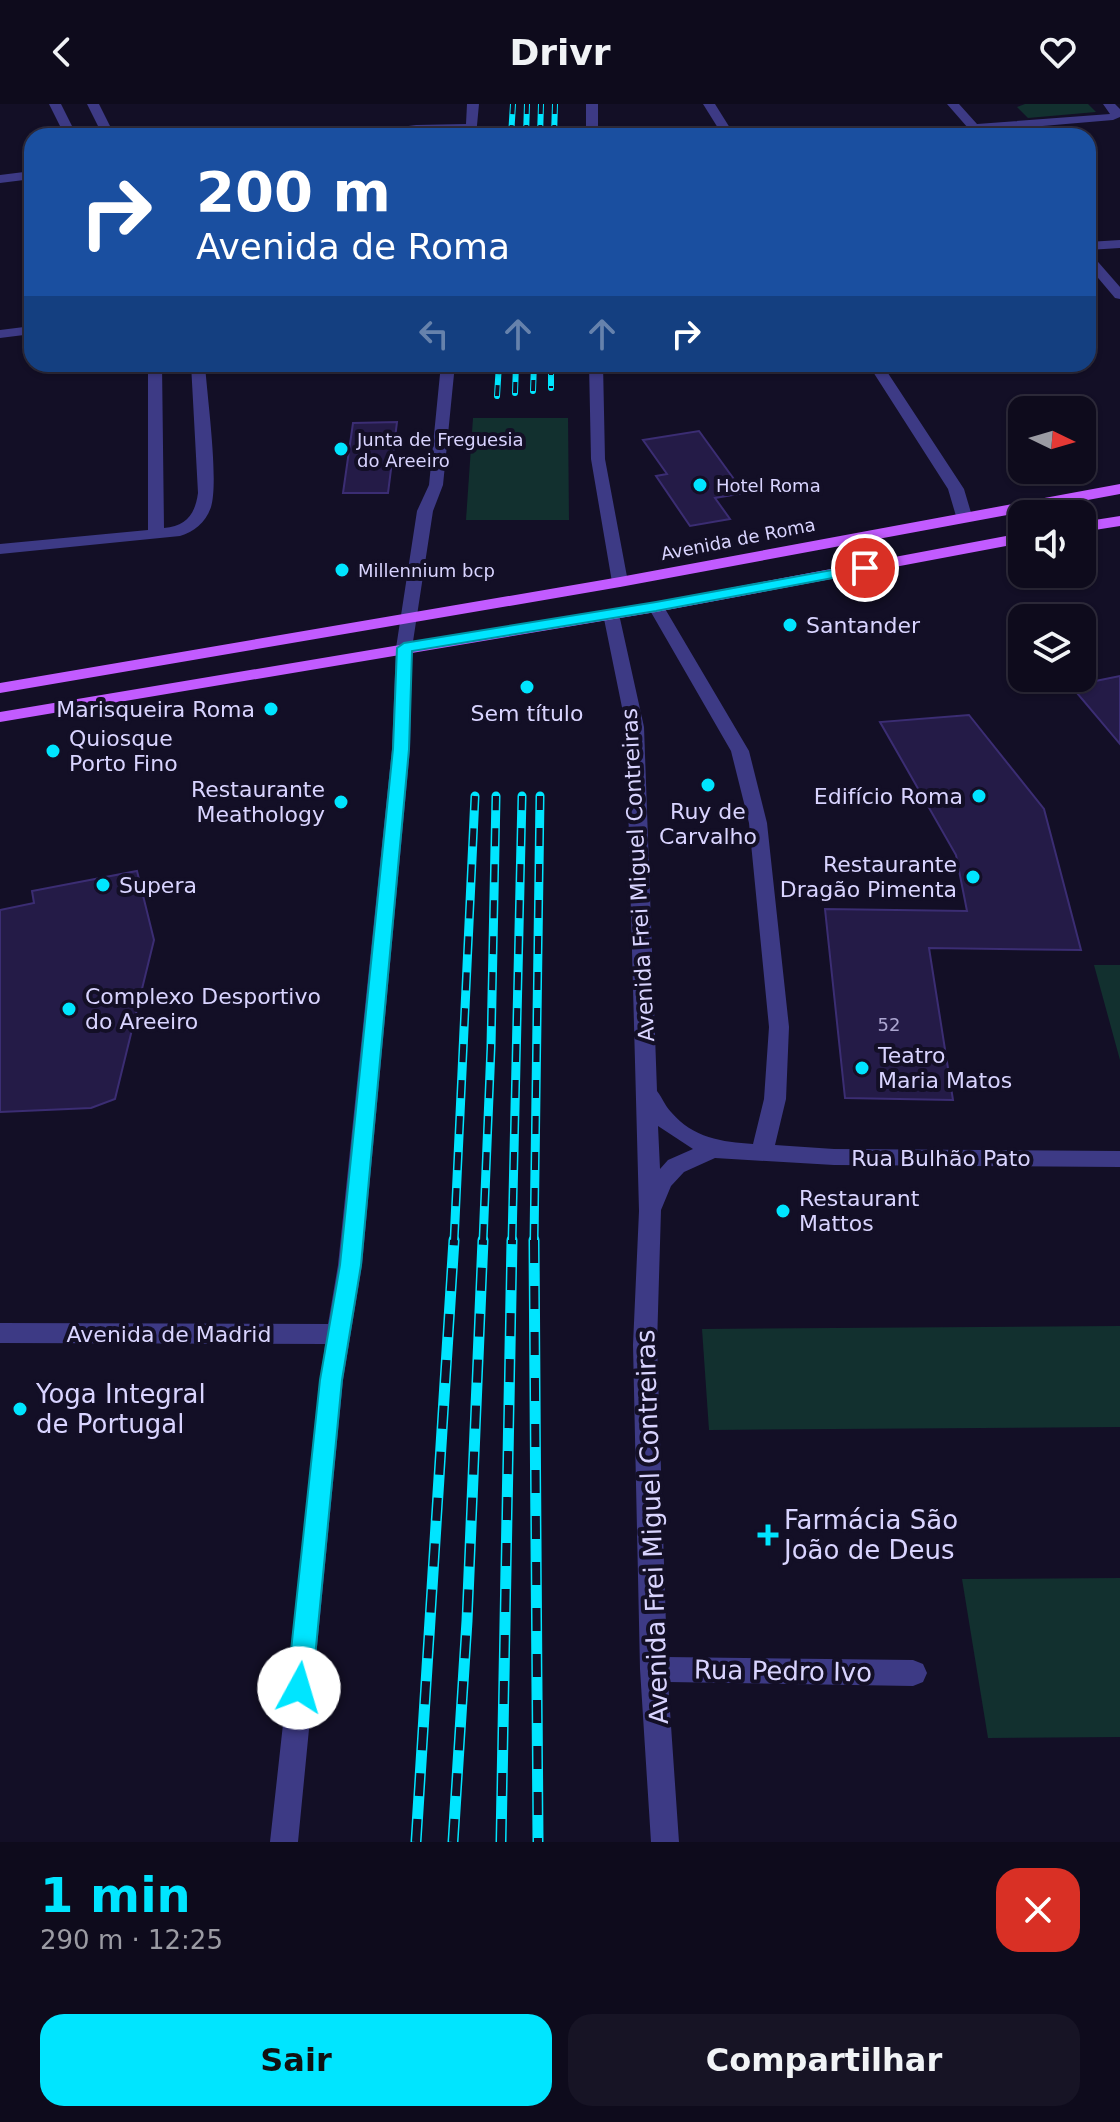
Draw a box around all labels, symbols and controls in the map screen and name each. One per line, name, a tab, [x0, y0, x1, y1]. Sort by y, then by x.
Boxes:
icon: back	[40, 30, 84, 74]
icon: heart	[1036, 30, 1080, 74]
text: Drivr	[509, 32, 611, 73]
text: 200 m	[196, 159, 391, 224]
icon: right	[64, 160, 168, 264]
text: Avenida de Roma	[196, 226, 510, 267]
icon: left	[412, 312, 456, 356]
icon: ahead	[496, 312, 540, 356]
icon: ahead	[580, 312, 624, 356]
icon: right	[664, 312, 708, 356]
north arrow	[1008, 396, 1096, 484]
map controls	[1008, 396, 1096, 692]
place label: Junta de Freguesia do Areeiro	[356, 429, 524, 471]
marker: Junta de Freguesia do Areeiro	[332, 440, 350, 458]
place label: Hotel Roma	[716, 475, 821, 496]
marker: Hotel Roma	[691, 476, 709, 494]
button: sound	[1008, 500, 1096, 588]
street label: Avenida de Roma	[659, 514, 817, 564]
pin	[831, 534, 899, 602]
icon: arrive	[843, 546, 887, 590]
place label: Millennium bcp	[358, 560, 495, 581]
marker: Millennium bcp	[333, 561, 351, 579]
button: layers	[1008, 604, 1096, 692]
place label: Santander	[806, 613, 921, 638]
marker: Santander	[781, 616, 799, 634]
marker: Sem título	[518, 678, 536, 696]
place label: Marisqueira Roma	[56, 697, 255, 722]
marker: Marisqueira Roma	[262, 700, 280, 718]
place label: Sem título	[471, 701, 583, 726]
street label: Avenida Frei Miguel Contreiras	[617, 707, 659, 1043]
place label: Quiosque Porto Fino	[69, 726, 178, 776]
marker: Quiosque Porto Fino	[44, 742, 62, 760]
marker: Ruy de Carvalho	[699, 776, 717, 794]
place label: Restaurante Meathology	[191, 777, 325, 827]
place label: Edifício Roma	[814, 784, 963, 809]
marker: Edifício Roma	[970, 787, 988, 805]
marker: Restaurante Meathology	[332, 793, 350, 811]
place label: Ruy de Carvalho	[659, 799, 757, 849]
place label: Restaurante Dragão Pimenta	[780, 852, 957, 902]
marker: Restaurante Dragão Pimenta	[964, 868, 982, 886]
place label: Supera	[119, 873, 197, 898]
marker: Supera	[94, 876, 112, 894]
place label: Complexo Desportivo do Areeiro	[85, 984, 321, 1034]
marker: Complexo Desportivo do Areeiro	[60, 1000, 78, 1018]
house number: 52	[878, 1014, 900, 1035]
place label: Teatro Maria Matos	[877, 1043, 1012, 1093]
marker: Teatro Maria Matos	[853, 1059, 871, 1077]
street label: Rua Bulhão Pato	[851, 1146, 1031, 1171]
place label: Restaurant Mattos	[799, 1186, 920, 1236]
marker: Restaurant Mattos	[774, 1202, 792, 1220]
street label: Avenida de Madrid	[67, 1322, 271, 1347]
street label: Avenida Frei Miguel Contreiras	[630, 1329, 674, 1725]
place label: Yoga Integral de Portugal	[35, 1379, 206, 1439]
marker: Yoga Integral de Portugal	[11, 1400, 29, 1418]
place label: Farmácia São João de Deus	[782, 1505, 958, 1565]
marker: Farmácia São João de Deus	[759, 1526, 777, 1544]
position arrow	[257, 1646, 341, 1730]
street label: Rua Pedro Ivo	[694, 1654, 872, 1688]
text: 1 min	[40, 1867, 191, 1923]
button: close	[996, 1868, 1080, 1952]
text: 290 m · 12:25	[40, 1925, 223, 1955]
button: Sair	[40, 2014, 552, 2106]
button: Compartilhar	[568, 2014, 1080, 2106]

